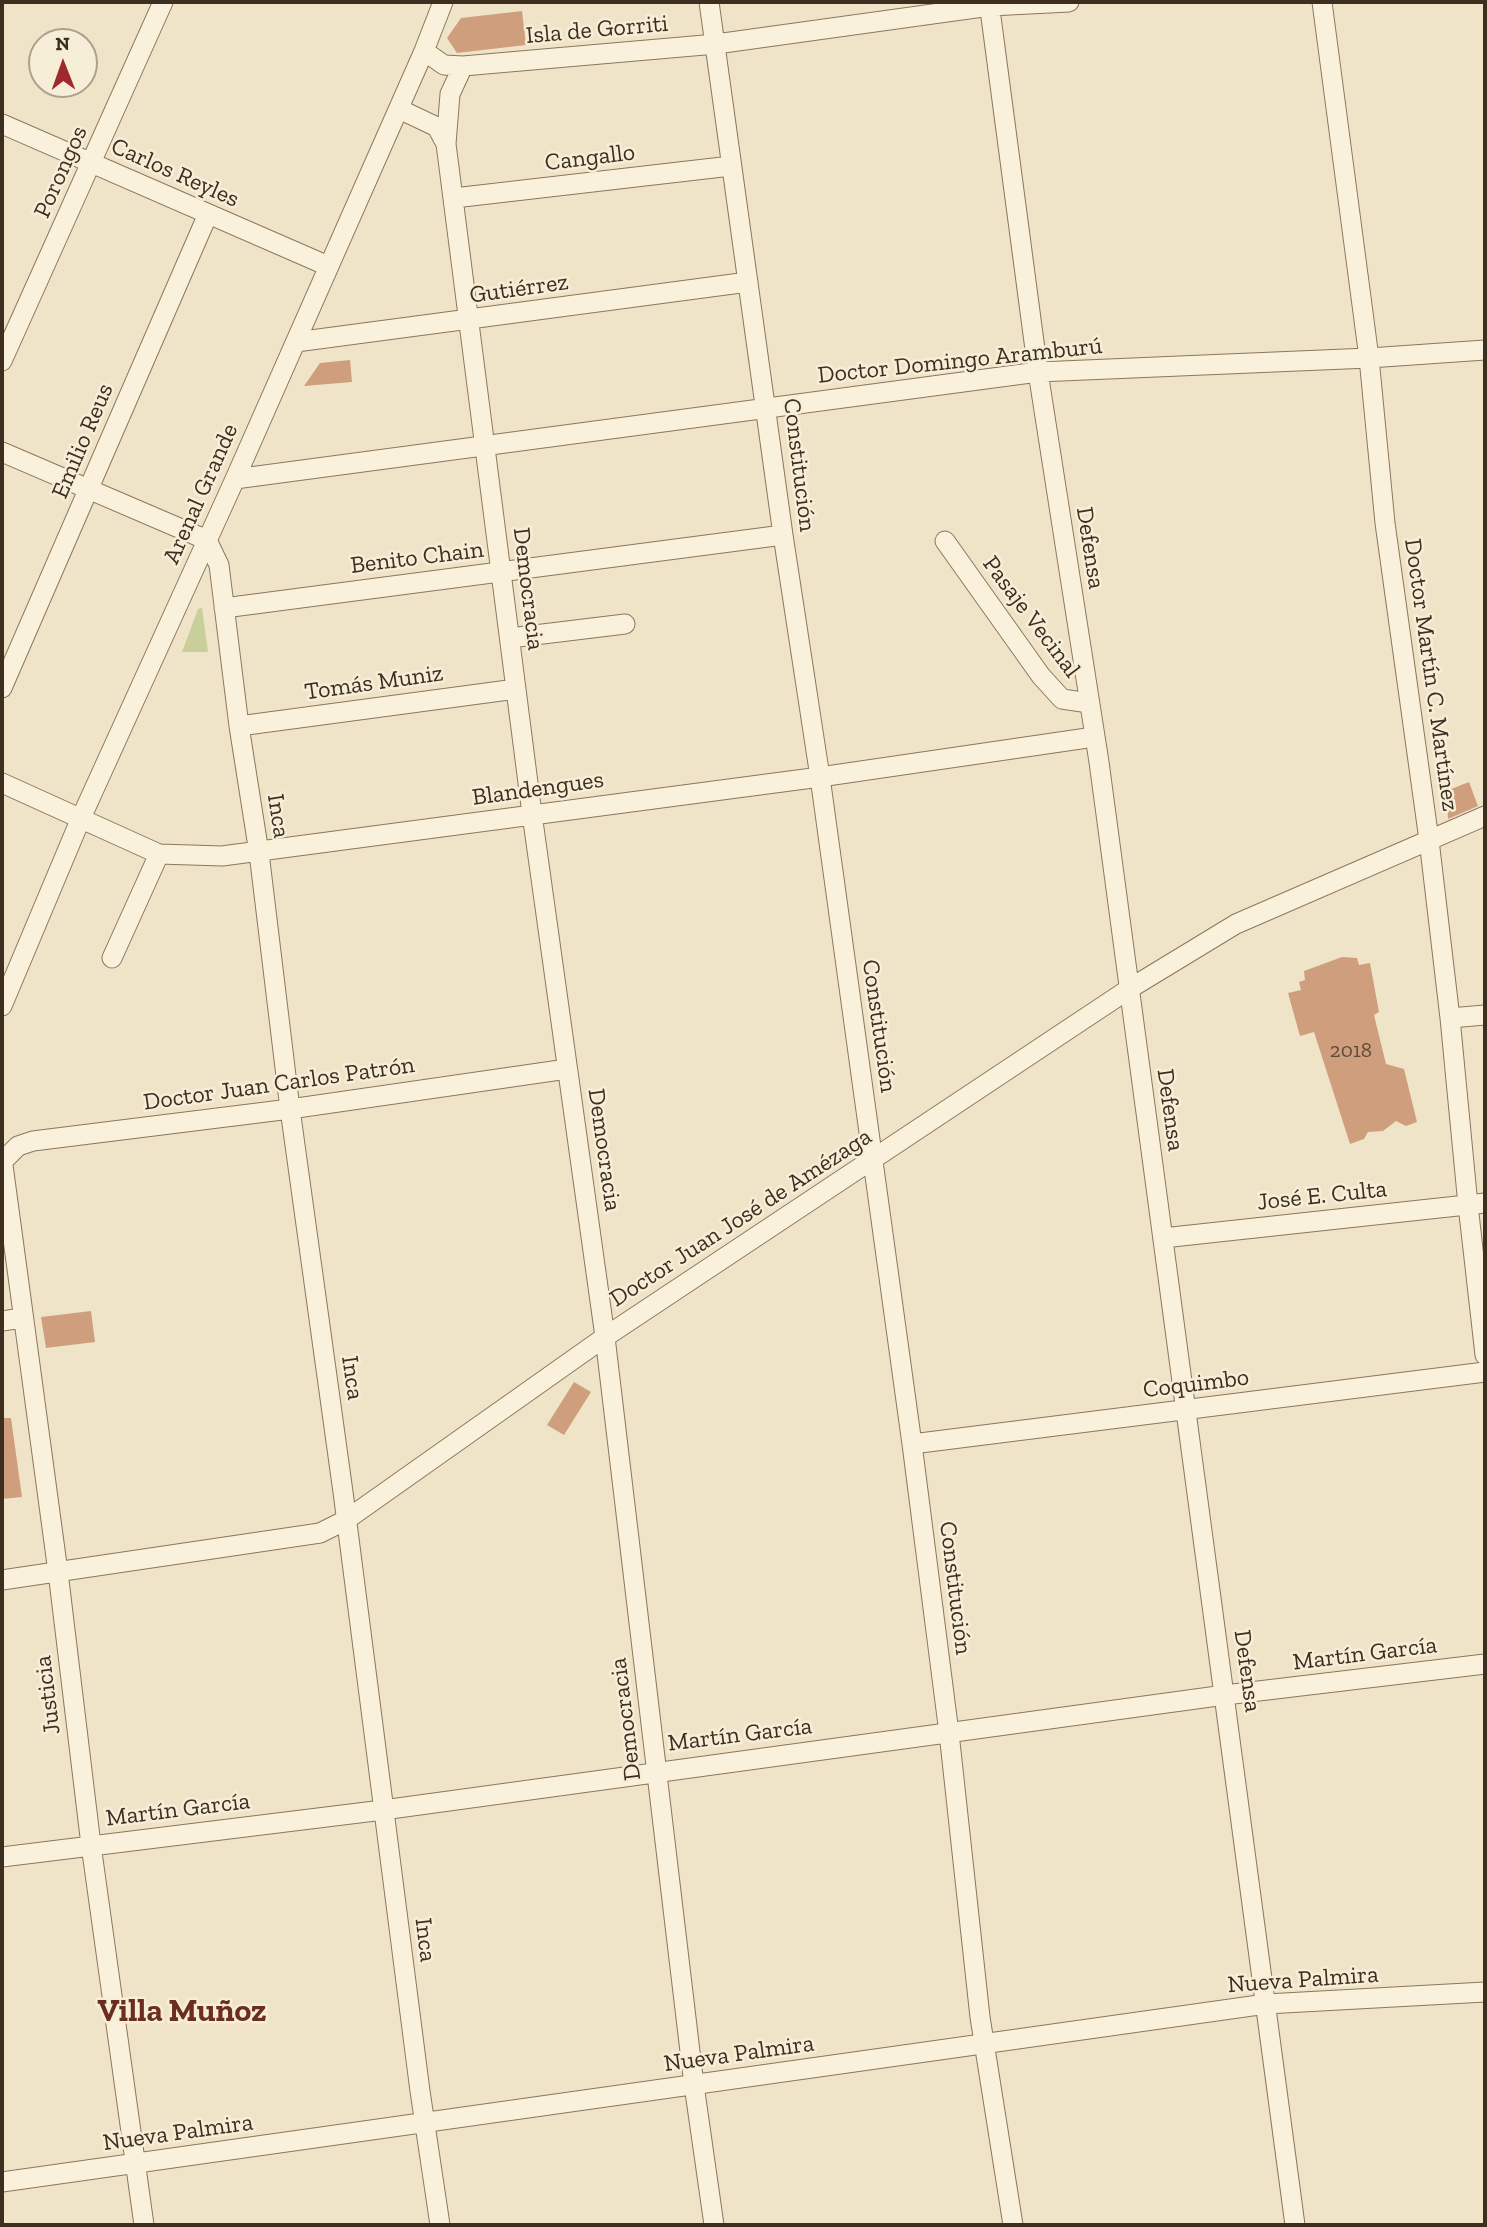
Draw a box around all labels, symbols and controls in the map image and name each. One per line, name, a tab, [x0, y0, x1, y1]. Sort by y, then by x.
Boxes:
street label: Isla de Gorriti	[525, 9, 669, 51]
north arrow	[28, 28, 98, 98]
text: N	[55, 32, 70, 55]
street label: Porongos	[28, 122, 94, 222]
street label: Carlos Reyles	[106, 132, 244, 214]
street label: Cangallo	[543, 138, 637, 178]
street label: Gutiérrez	[468, 268, 570, 310]
street label: Doctor Domingo Aramburú	[816, 332, 1104, 390]
street label: Emilio Reus	[46, 379, 120, 503]
street label: Constitución	[777, 397, 821, 533]
street label: Arenal Grande	[157, 419, 245, 569]
street label: Defensa	[1069, 505, 1111, 591]
street label: Democracia	[506, 526, 550, 652]
street label: Benito Chain	[349, 536, 485, 580]
street label: Doctor Martín C. Martínez	[1398, 537, 1464, 813]
street label: Pasaje Vecinal	[976, 550, 1086, 684]
street label: Tomás Muniz	[303, 659, 445, 707]
street label: Blandengues	[470, 766, 606, 812]
street label: Inca	[260, 792, 296, 840]
street label: Constitución	[855, 958, 903, 1094]
house number: 2018	[1330, 1038, 1372, 1064]
street label: Doctor Juan Carlos Patrón	[141, 1051, 417, 1117]
street label: Defensa	[1150, 1067, 1190, 1153]
street label: Democracia	[581, 1087, 627, 1213]
street label: Doctor Juan José de Amézaga	[605, 1122, 877, 1314]
street label: José E. Culta	[1256, 1175, 1388, 1217]
street label: Inca	[335, 1354, 369, 1402]
street label: Coquimbo	[1141, 1363, 1251, 1405]
street label: Constitución	[933, 1520, 977, 1656]
street label: Defensa	[1227, 1628, 1267, 1714]
street label: Martín García	[1291, 1631, 1439, 1677]
street label: Justicia	[29, 1654, 67, 1736]
street label: Democracia	[604, 1656, 648, 1782]
street label: Martín García	[666, 1712, 814, 1758]
street label: Martín García	[104, 1787, 252, 1833]
street label: Inca	[408, 1916, 442, 1964]
street label: Nueva Palmira	[1226, 1960, 1380, 2000]
district label: Villa Muñoz	[98, 1993, 266, 2031]
street label: Nueva Palmira	[662, 2029, 816, 2079]
street label: Nueva Palmira	[101, 2108, 255, 2158]

